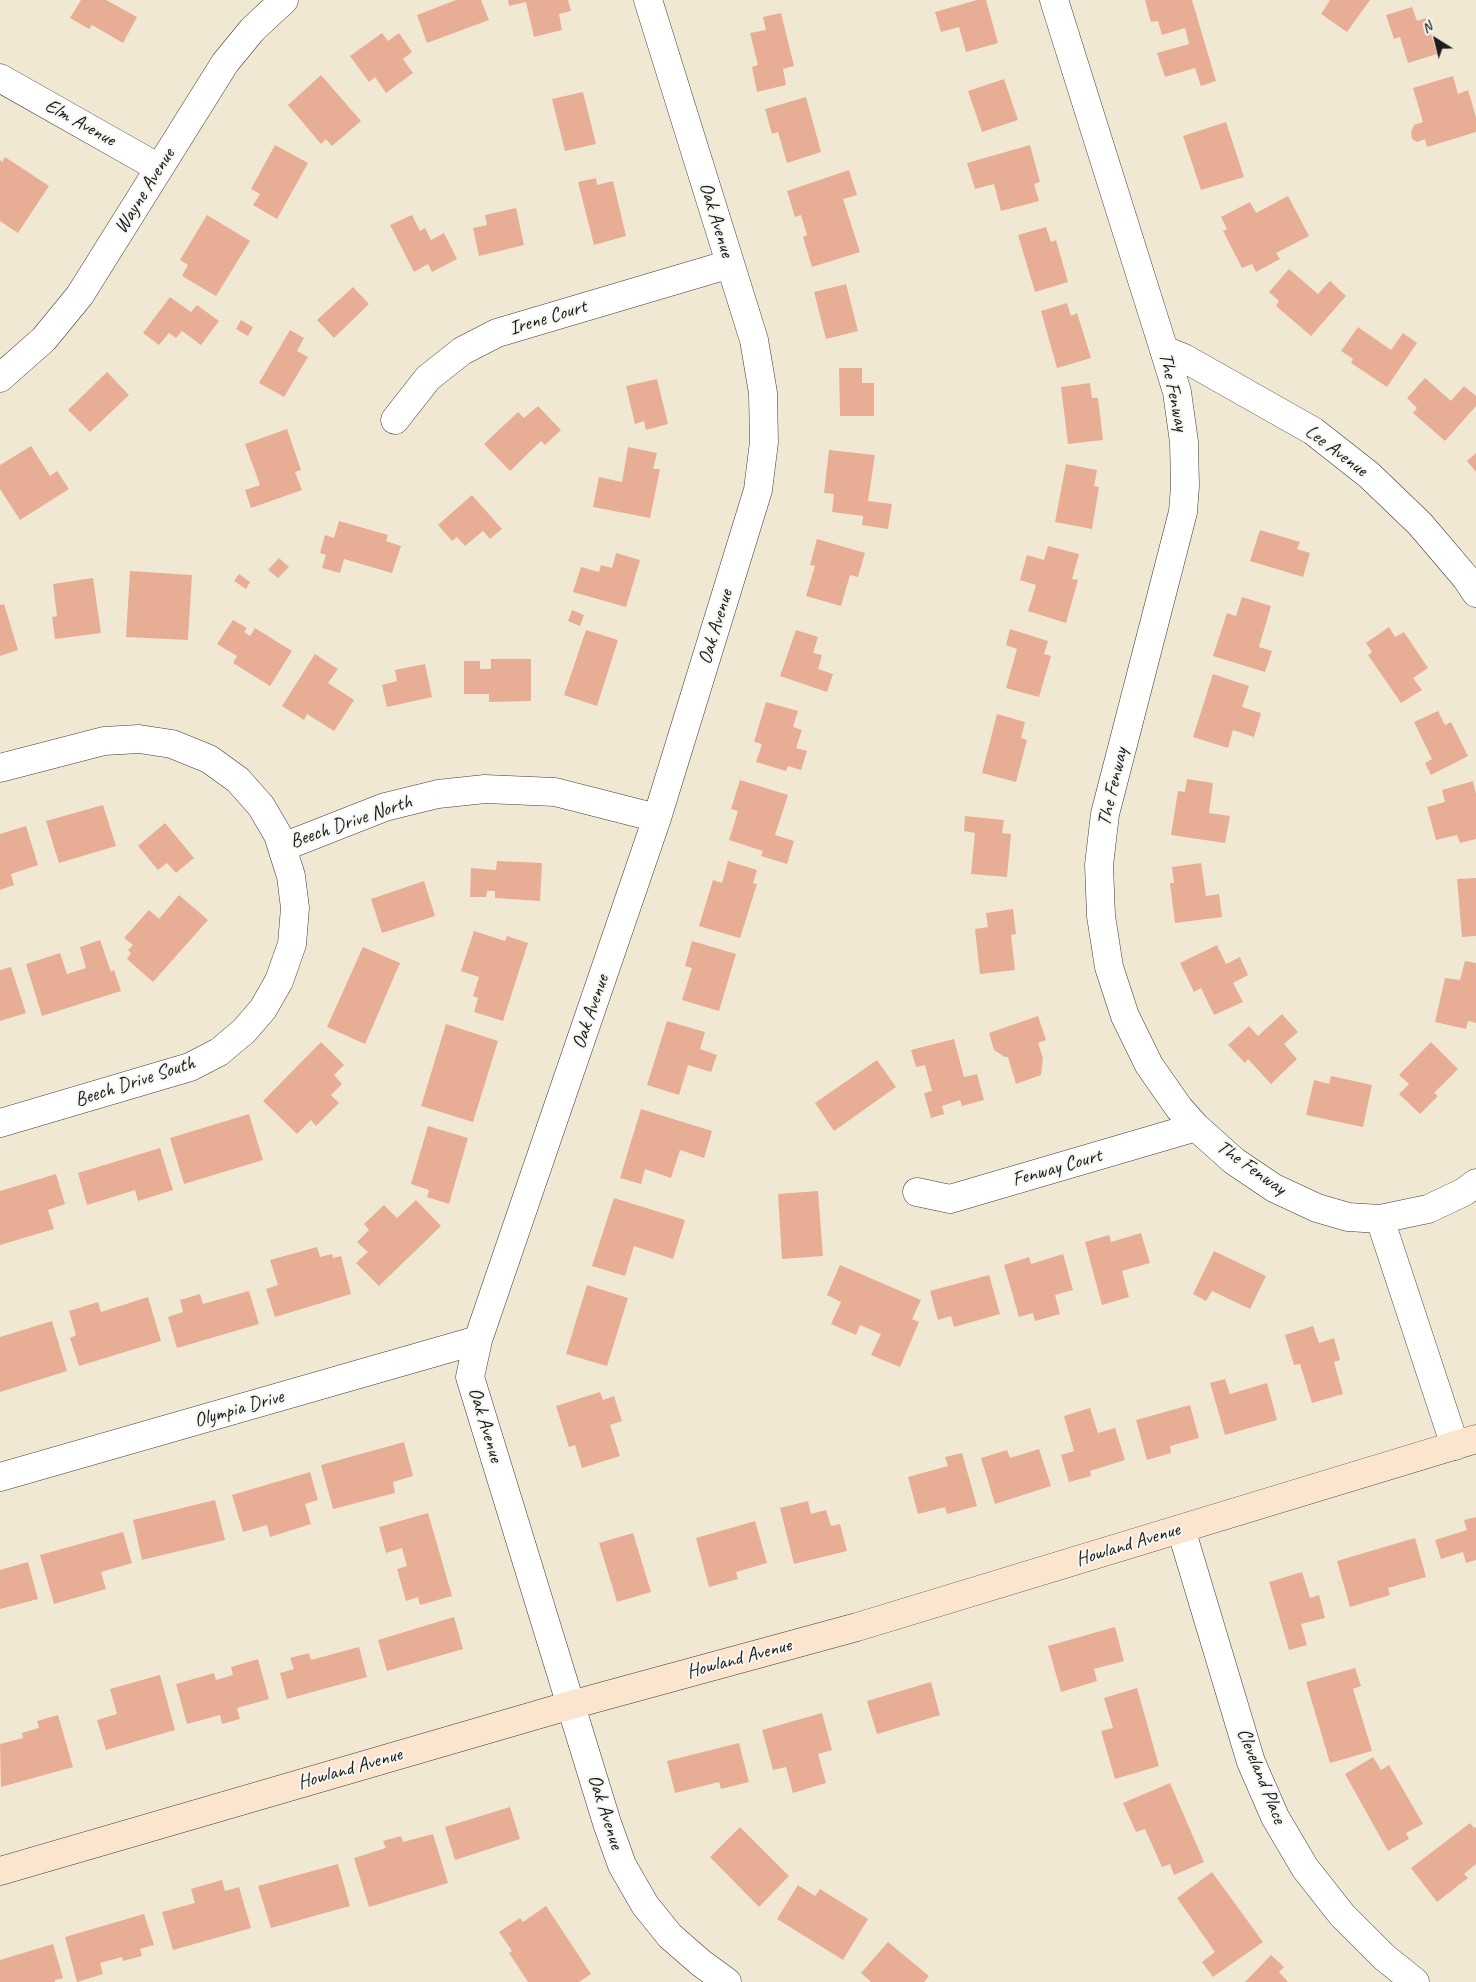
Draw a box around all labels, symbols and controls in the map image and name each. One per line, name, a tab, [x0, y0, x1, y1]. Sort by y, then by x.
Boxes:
north arrow	[1411, 15, 1461, 65]
text: N	[1418, 18, 1435, 37]
street label: Elm Avenue	[41, 94, 119, 152]
street label: Wayne Avenue	[109, 144, 181, 238]
street label: Oak Avenue	[693, 180, 739, 260]
street label: Irene Court	[506, 295, 590, 341]
street label: The Fenway	[1153, 351, 1193, 433]
street label: Lee Avenue	[1300, 420, 1372, 482]
street label: Oak Avenue	[693, 587, 739, 667]
street label: The Fenway	[1092, 746, 1134, 828]
street label: Beech Drive North	[287, 790, 415, 854]
street label: Oak Avenue	[567, 972, 615, 1052]
street label: Beech Drive South	[72, 1051, 198, 1113]
street label: The Fenway	[1211, 1135, 1291, 1201]
street label: Fenway Court	[1009, 1144, 1105, 1192]
street label: Olympia Drive	[192, 1385, 286, 1433]
street label: Oak Avenue	[462, 1385, 508, 1465]
street label: Howland Avenue	[1073, 1518, 1183, 1572]
street label: Howland Avenue	[684, 1633, 794, 1685]
street label: Cleveland Place	[1231, 1725, 1291, 1827]
street label: Howland Avenue	[295, 1743, 405, 1795]
street label: Oak Avenue	[582, 1772, 628, 1852]

